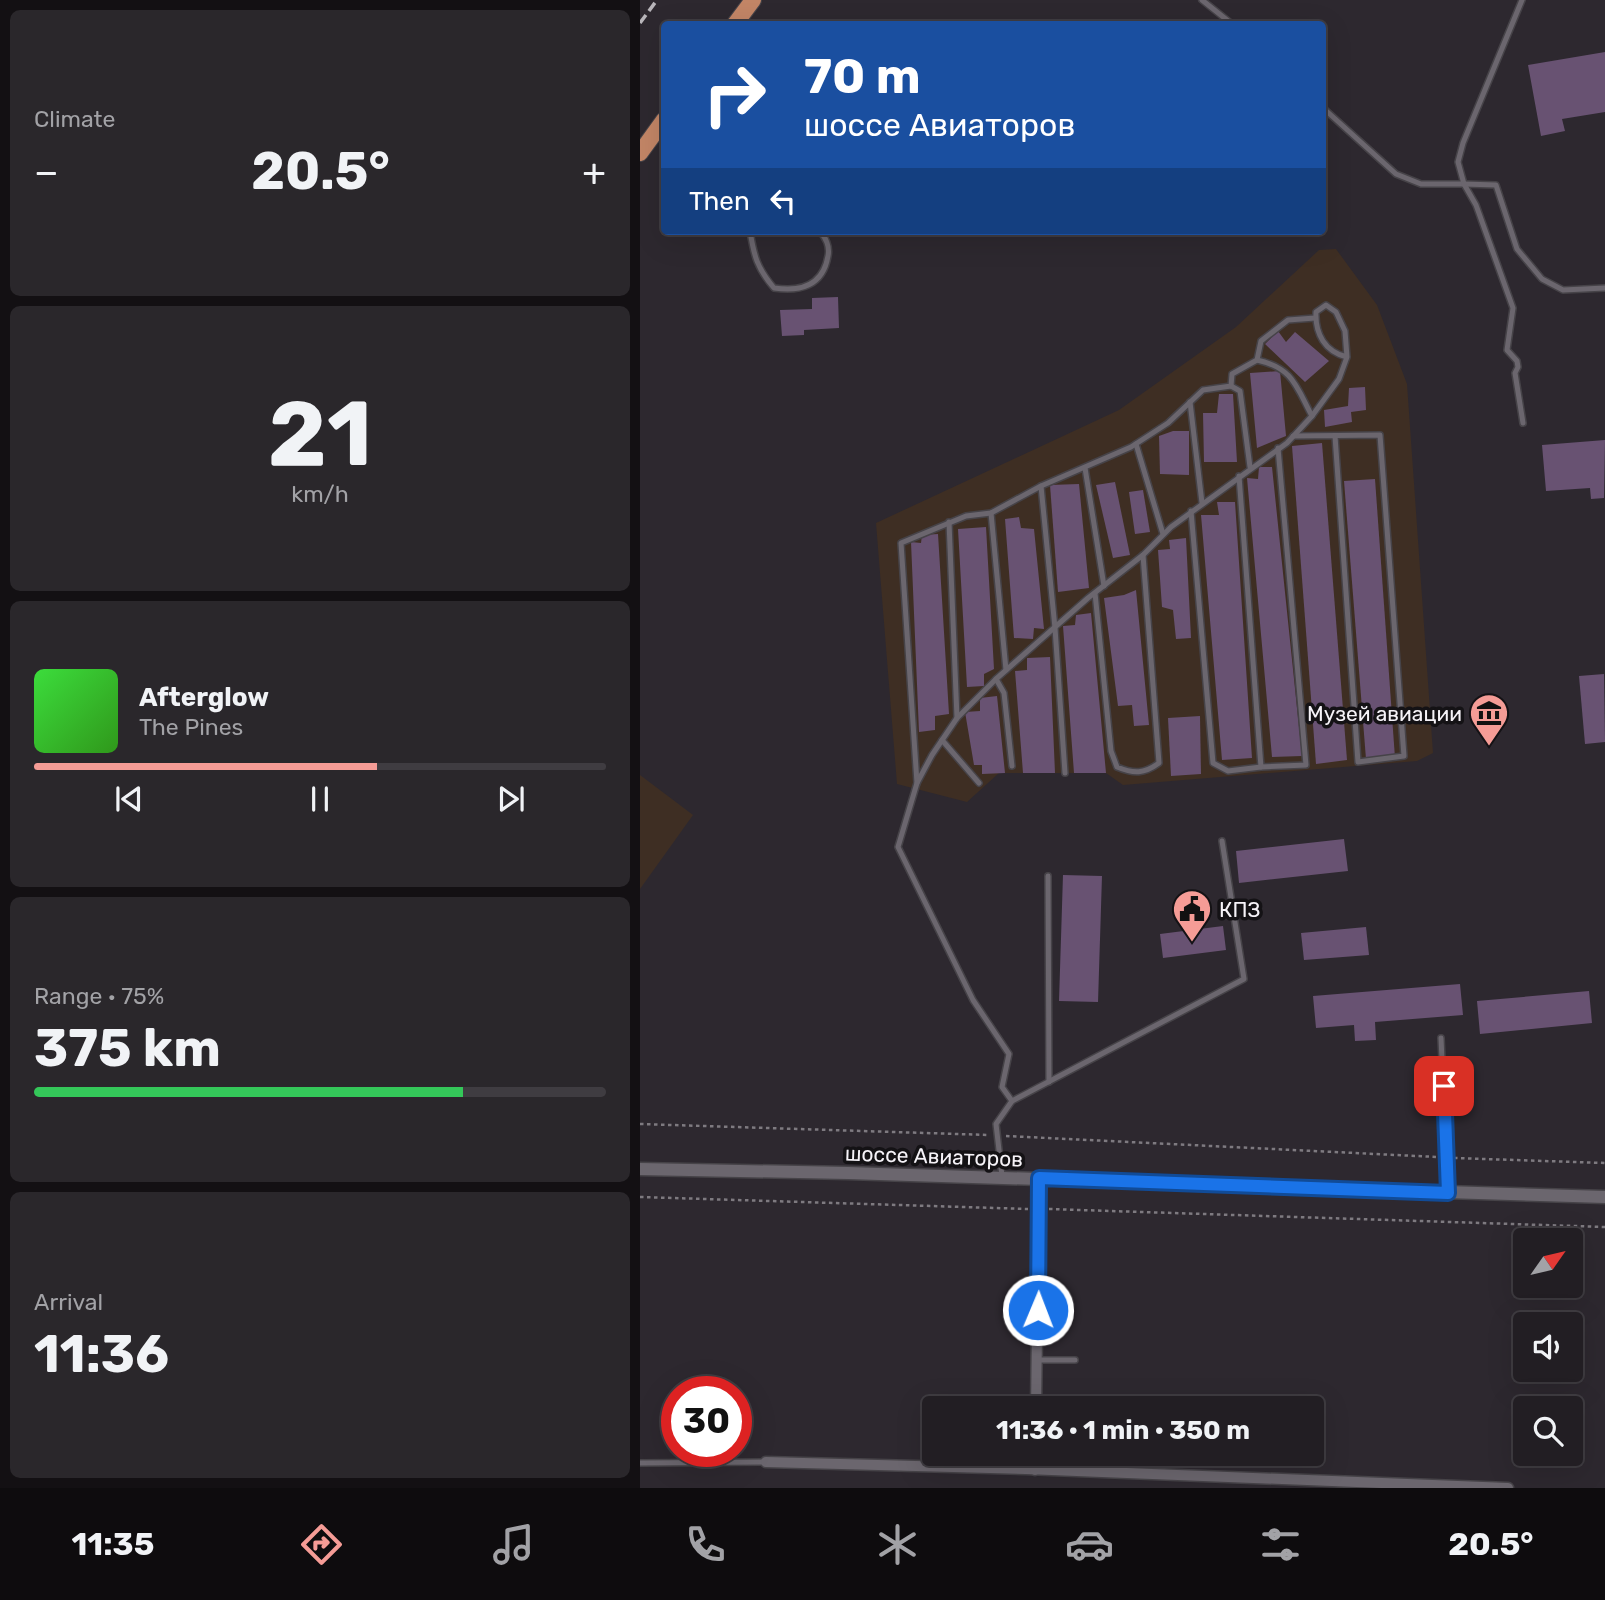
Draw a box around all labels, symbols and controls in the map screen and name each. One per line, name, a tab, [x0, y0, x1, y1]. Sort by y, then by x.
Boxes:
text: 70 m	[804, 47, 921, 105]
icon: right	[689, 49, 780, 140]
text: Climate	[34, 105, 115, 133]
text: шоссе Авиаторов	[804, 106, 1075, 144]
text: 20.5°	[251, 140, 390, 202]
text: −	[34, 149, 59, 195]
text: +	[582, 149, 606, 195]
icon: left	[764, 182, 802, 220]
text: Then	[689, 186, 750, 217]
text: 21	[268, 380, 372, 488]
text: km/h	[291, 480, 349, 508]
text: Afterglow	[139, 682, 269, 713]
museum icon: Музей авиации	[1468, 692, 1510, 747]
place label: Музей авиации	[1307, 701, 1462, 726]
text: The Pines	[139, 713, 243, 741]
icon: previous	[110, 780, 148, 818]
icon: pause	[301, 780, 339, 818]
icon: next	[492, 780, 530, 818]
public building icon: КПЗ	[1171, 888, 1213, 943]
place label: КПЗ	[1219, 897, 1260, 922]
text: Range · 75%	[34, 982, 164, 1010]
text: 375 km	[34, 1017, 221, 1079]
pin	[1414, 1056, 1474, 1116]
icon: arrive	[1425, 1067, 1463, 1105]
street label: шоссе Авиаторов	[845, 1140, 1023, 1172]
north arrow	[1513, 1228, 1583, 1298]
map controls	[1513, 1228, 1583, 1466]
position arrow	[1001, 1273, 1075, 1347]
text: Arrival	[34, 1288, 103, 1316]
button: sound	[1513, 1312, 1583, 1382]
text: 11:36	[34, 1323, 169, 1385]
speed limit sign: 30	[661, 1376, 752, 1467]
button: search	[1513, 1396, 1583, 1466]
text: 11:36 · 1 min · 350 m	[996, 1415, 1250, 1446]
icon: directions	[297, 1520, 346, 1569]
icon: music	[489, 1520, 538, 1569]
icon: phone	[681, 1520, 730, 1569]
icon: climate	[873, 1520, 922, 1569]
icon: car	[1065, 1520, 1114, 1569]
icon: filters	[1256, 1520, 1305, 1569]
text: 11:35	[71, 1525, 154, 1563]
text: 20.5°	[1448, 1525, 1534, 1563]

